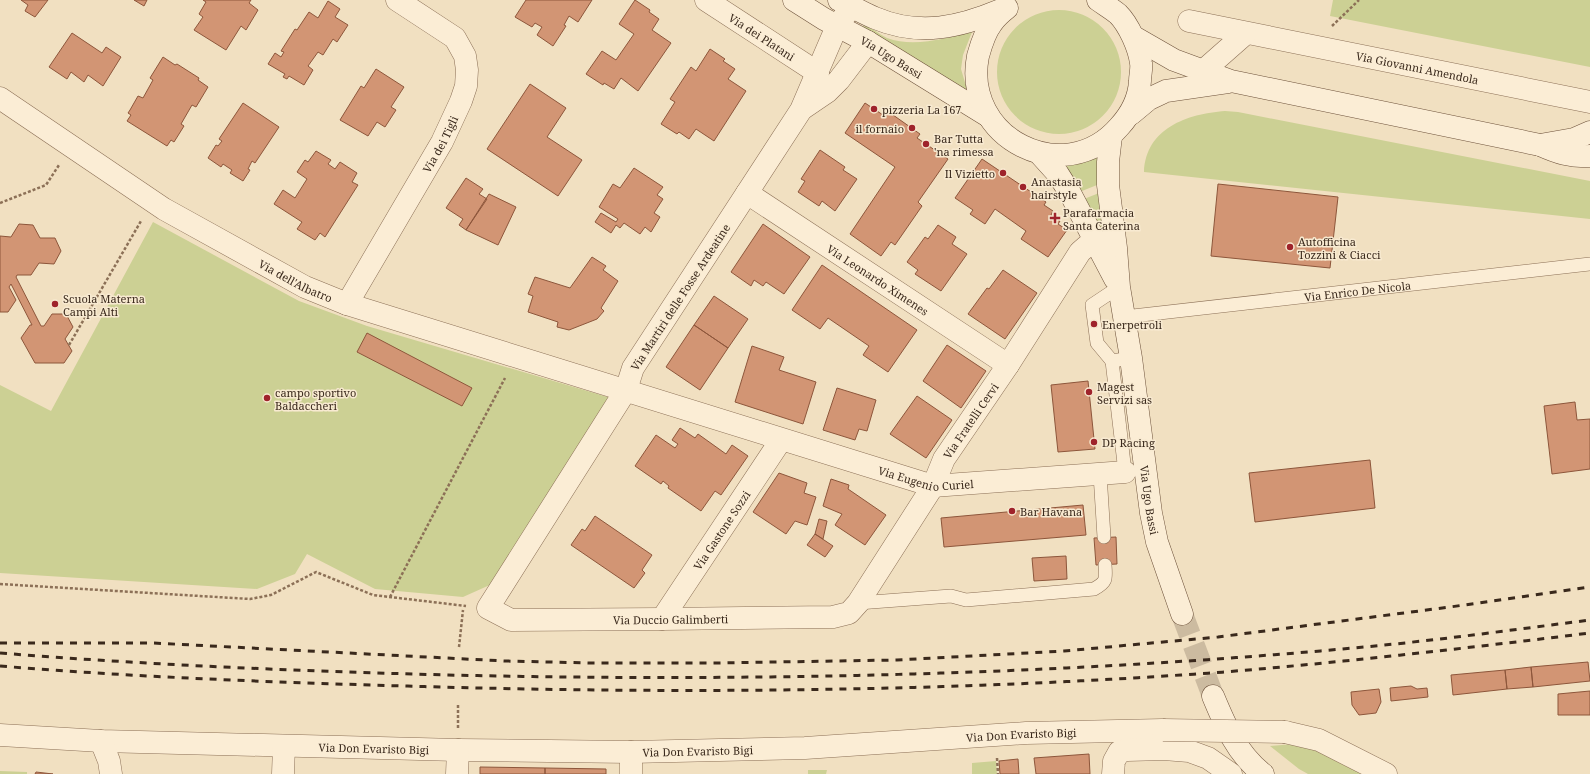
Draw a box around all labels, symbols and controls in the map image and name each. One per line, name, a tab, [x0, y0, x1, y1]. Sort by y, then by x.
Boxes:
street label: Via dei Platani	[726, 10, 798, 64]
street label: Via Ugo Bassi	[858, 32, 926, 82]
street label: Via Giovanni Amendola	[1355, 47, 1480, 87]
place label: pizzeria La 167	[882, 102, 962, 117]
marker: pizzeria La 167	[869, 104, 879, 114]
street label: Via dei Tigli	[418, 113, 461, 175]
place label: il fornaio	[855, 121, 904, 136]
marker: il fornaio	[907, 123, 917, 133]
place label: Bar Tutta 'na rimessa	[934, 131, 994, 159]
marker: Bar Tutta 'na rimessa	[921, 139, 931, 149]
place label: Il Vizietto	[945, 166, 995, 181]
marker: Il Vizietto	[998, 168, 1008, 178]
place label: Anastasia hairstyle	[1031, 174, 1082, 202]
marker: Anastasia hairstyle	[1018, 182, 1028, 192]
place label: Parafarmacia Santa Caterina	[1063, 205, 1140, 233]
marker: Parafarmacia Santa Caterina	[1050, 213, 1060, 223]
street label: Via Martiri delle Fosse Ardeatine	[627, 221, 733, 373]
place label: Autofficina Tozzini & Ciacci	[1298, 234, 1381, 262]
street label: Via Leonardo Ximenes	[824, 240, 932, 318]
marker: Autofficina Tozzini & Ciacci	[1285, 242, 1295, 252]
street label: Via dell'Albatro	[256, 256, 335, 305]
street label: Via Enrico De Nicola	[1303, 277, 1412, 304]
place label: Scuola Materna Campi Alti	[63, 291, 145, 319]
marker: Scuola Materna Campi Alti	[50, 299, 60, 309]
place label: Enerpetroli	[1102, 317, 1162, 332]
marker: Enerpetroli	[1089, 319, 1099, 329]
street label: Via Fratelli Cervi	[939, 379, 1002, 461]
place label: Magest Servizi sas	[1097, 379, 1152, 407]
place label: campo sportivo Baldaccheri	[275, 385, 356, 413]
marker: Magest Servizi sas	[1084, 387, 1094, 397]
marker: campo sportivo Baldaccheri	[262, 393, 272, 403]
place label: DP Racing	[1102, 435, 1155, 450]
marker: DP Racing	[1089, 437, 1099, 447]
street label: Via Eugenio Curiel	[877, 462, 975, 494]
street label: Via Ugo Bassi	[1137, 464, 1163, 536]
street label: Via Gastone Sozzi	[689, 487, 753, 572]
place label: Bar Havana	[1020, 504, 1082, 519]
marker: Bar Havana	[1007, 506, 1017, 516]
street label: Via Duccio Galimberti	[613, 611, 729, 627]
street label: Via Don Evaristo Bigi	[965, 724, 1077, 745]
street label: Via Don Evaristo Bigi	[318, 739, 430, 757]
street label: Via Don Evaristo Bigi	[642, 742, 754, 759]

